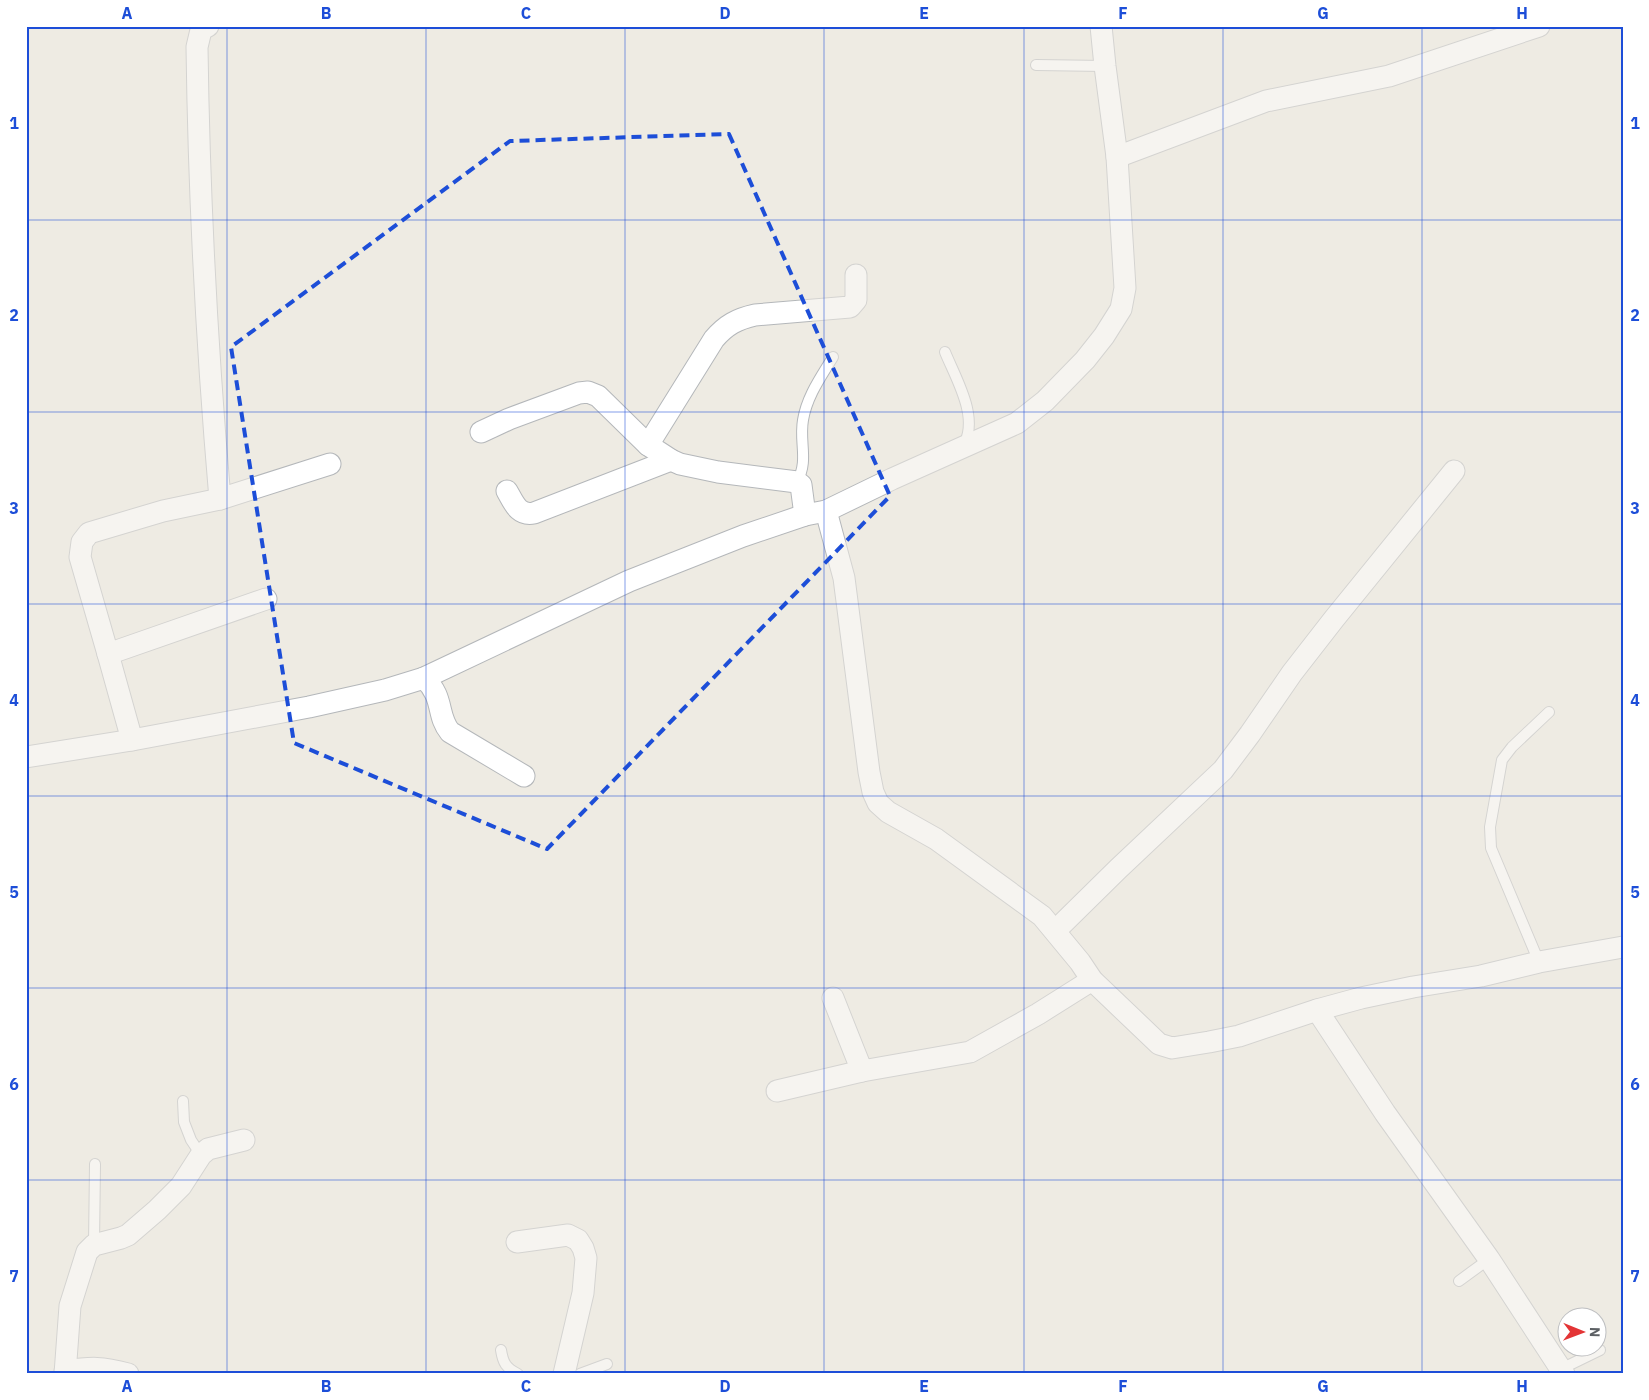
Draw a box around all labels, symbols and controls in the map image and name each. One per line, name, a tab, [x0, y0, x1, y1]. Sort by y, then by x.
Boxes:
text: A	[122, 3, 133, 23]
text: B	[321, 3, 332, 23]
text: C	[521, 3, 531, 23]
text: D	[719, 3, 731, 23]
text: E	[919, 3, 929, 23]
text: F	[1118, 3, 1128, 23]
text: G	[1317, 3, 1329, 23]
text: H	[1516, 3, 1528, 23]
text: 1	[9, 113, 19, 133]
text: 1	[1630, 113, 1640, 133]
text: 2	[9, 305, 19, 325]
text: 2	[1630, 305, 1640, 325]
text: 3	[9, 498, 19, 518]
text: 3	[1630, 498, 1640, 518]
text: 4	[9, 690, 19, 710]
text: 4	[1630, 690, 1640, 710]
text: 5	[9, 882, 19, 902]
text: 5	[1630, 882, 1640, 902]
text: 6	[9, 1074, 19, 1094]
text: 6	[1630, 1074, 1640, 1094]
text: 7	[9, 1266, 19, 1286]
text: 7	[1630, 1266, 1640, 1286]
north arrow	[1556, 1308, 1606, 1358]
text: N	[1586, 1327, 1604, 1337]
text: A	[122, 1376, 133, 1396]
text: B	[321, 1376, 332, 1396]
text: C	[521, 1376, 531, 1396]
text: D	[719, 1376, 731, 1396]
text: E	[919, 1376, 929, 1396]
text: F	[1118, 1376, 1128, 1396]
text: G	[1317, 1376, 1329, 1396]
text: H	[1516, 1376, 1528, 1396]

